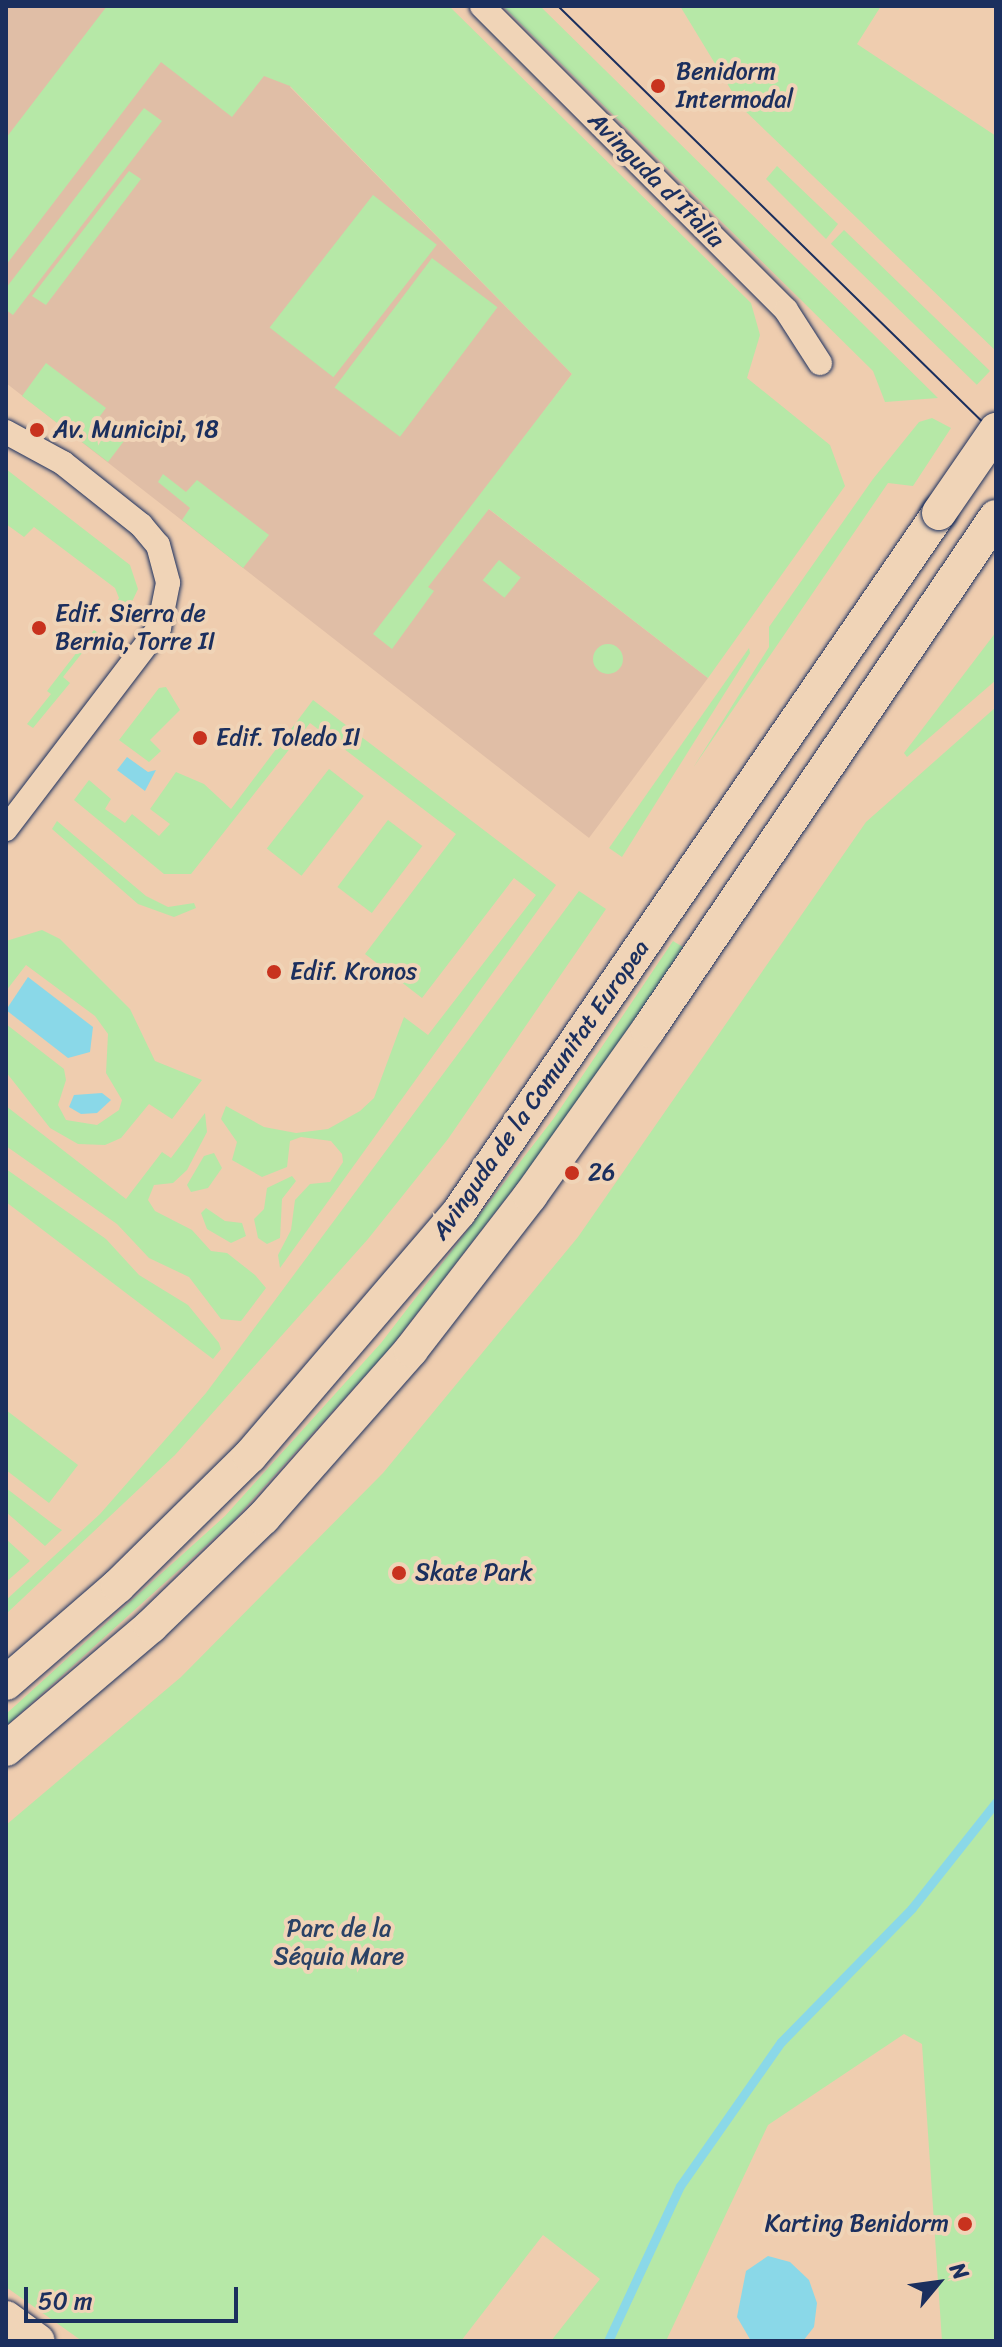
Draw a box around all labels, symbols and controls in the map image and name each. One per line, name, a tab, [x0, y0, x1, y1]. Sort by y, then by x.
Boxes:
place label: Benidorm Intermodal	[676, 58, 793, 114]
marker: Benidorm Intermodal	[647, 75, 669, 97]
street label: Avinguda d'Itàlia	[582, 106, 730, 254]
place label: Av. Municipi, 18	[53, 416, 219, 444]
marker: Av. Municipi, 18	[28, 421, 46, 439]
place label: Edif. Sierra de Bernia, Torre II	[55, 600, 215, 656]
marker: Edif. Sierra de Bernia, Torre II	[30, 619, 48, 637]
place label: Edif. Toledo II	[216, 724, 361, 752]
marker: Edif. Toledo II	[191, 729, 209, 747]
street label: Avinguda de la Comunitat Europea	[426, 934, 656, 1246]
place label: Edif. Kronos	[290, 958, 416, 986]
marker: Edif. Kronos	[265, 963, 283, 981]
place label: 26	[588, 1159, 615, 1187]
marker: 26	[563, 1164, 581, 1182]
place label: Skate Park	[415, 1559, 533, 1587]
marker: Skate Park	[390, 1564, 408, 1582]
park label: Parc de la Séquia Mare	[274, 1915, 404, 1971]
place label: Karting Benidorm	[764, 2210, 949, 2238]
marker: Karting Benidorm	[956, 2215, 974, 2233]
north arrow	[898, 2243, 978, 2323]
text: N	[939, 2255, 980, 2287]
scale bar	[28, 2271, 242, 2321]
text: 50 m	[38, 2280, 93, 2322]

